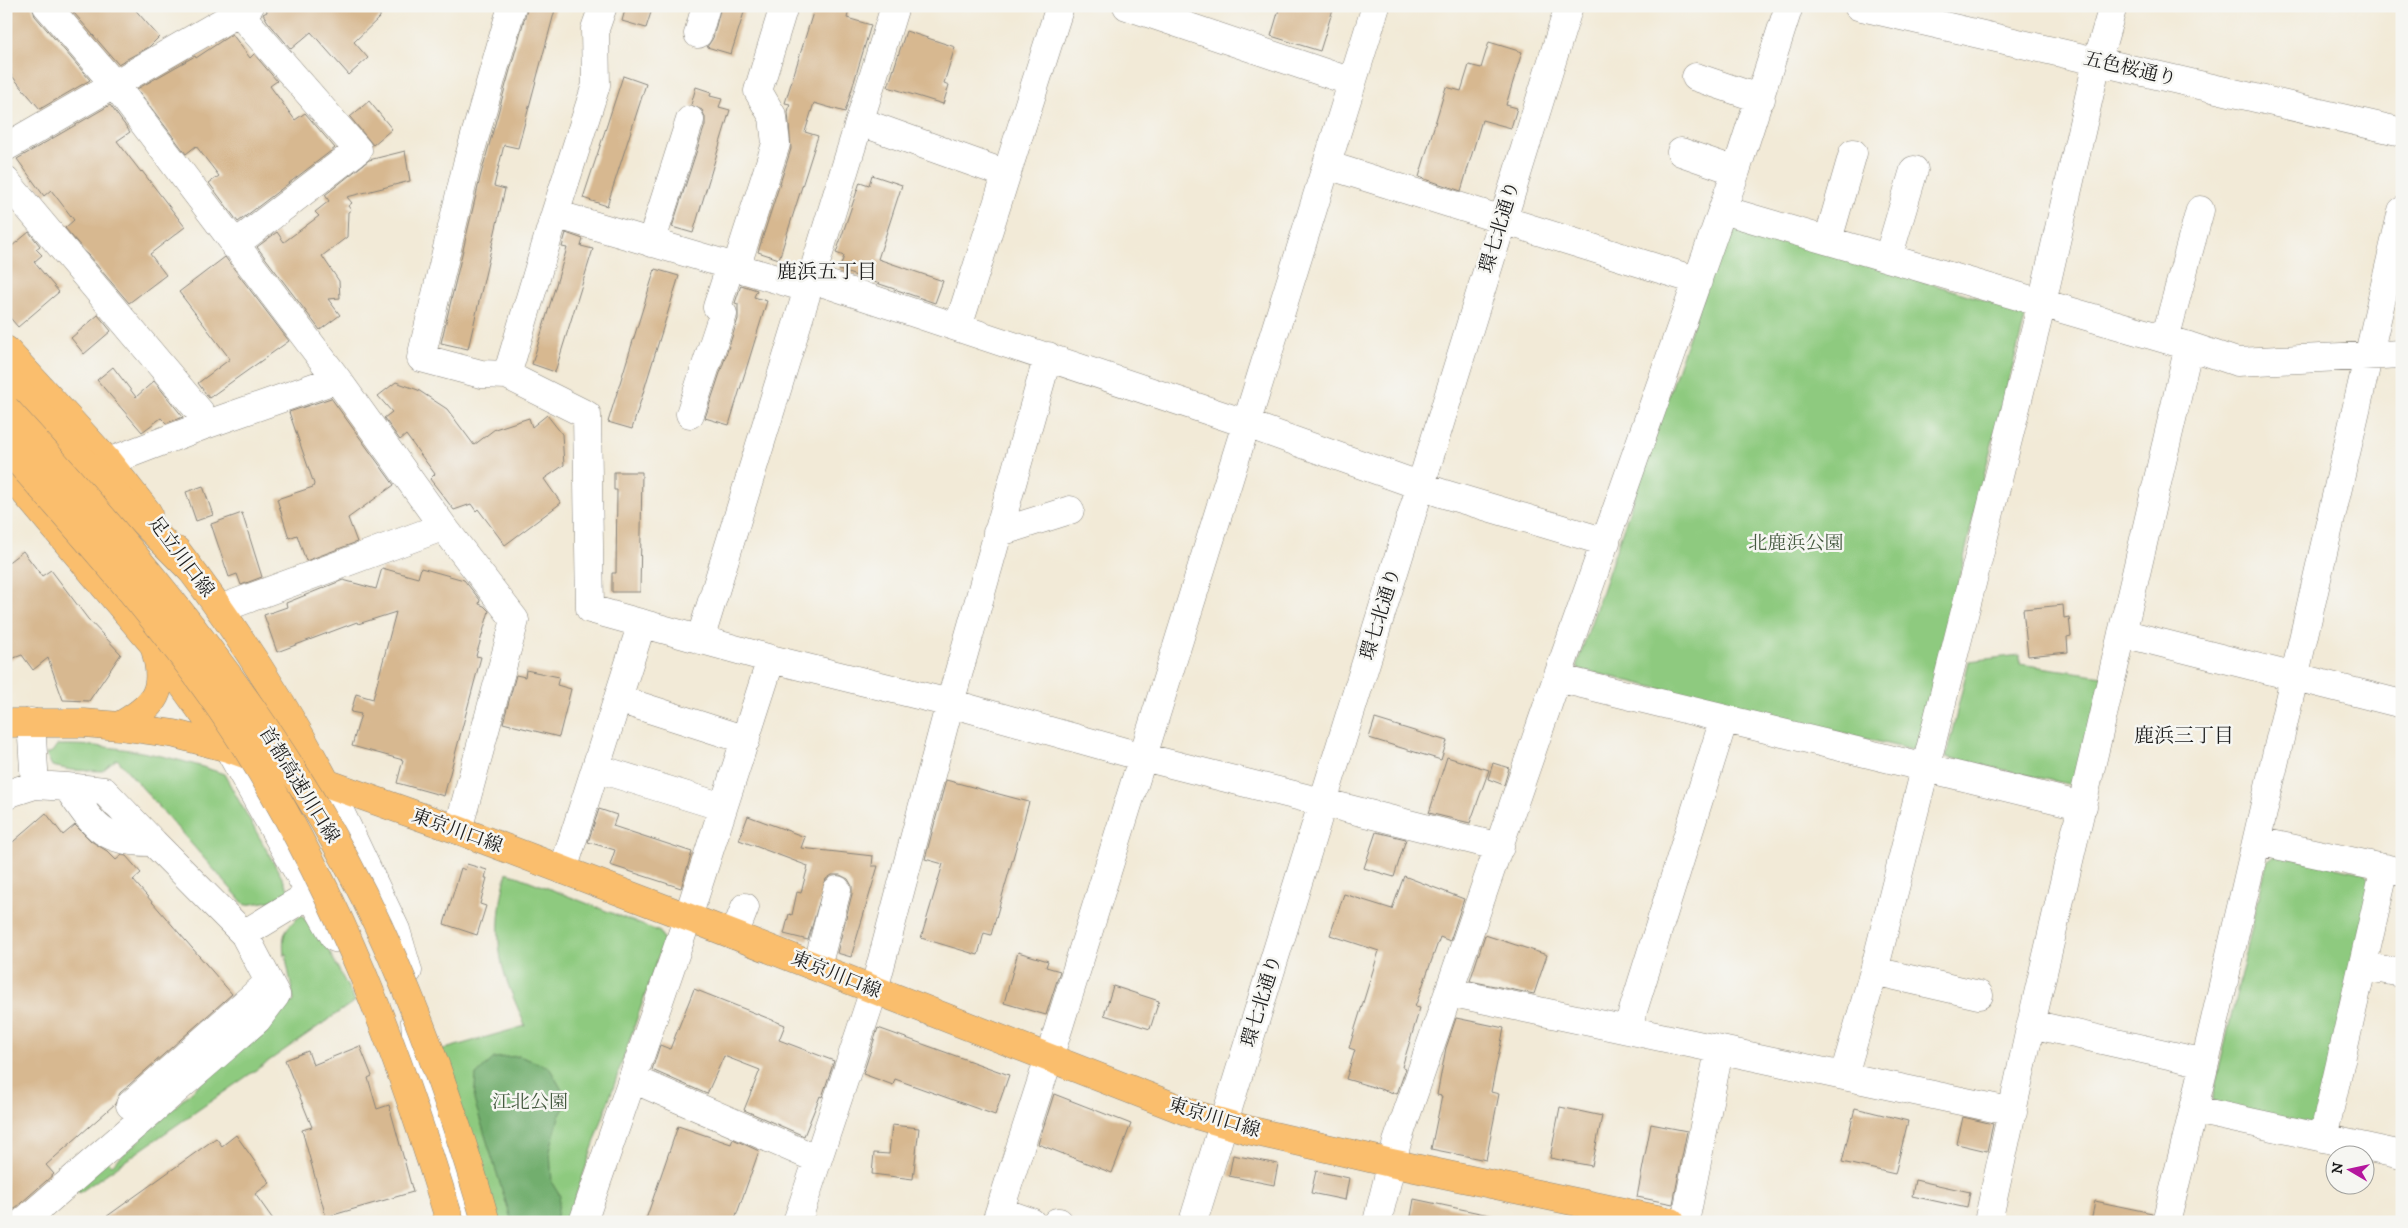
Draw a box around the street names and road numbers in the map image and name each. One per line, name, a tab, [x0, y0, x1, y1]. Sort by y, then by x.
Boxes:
street label: 五色桜通り	[2081, 47, 2179, 91]
street label: 環七北通り	[1475, 178, 1525, 276]
street label: 足立川口線	[143, 512, 219, 602]
street label: 環七北通り	[1356, 565, 1406, 663]
street label: 首都高速川口線	[254, 723, 344, 847]
street label: 東京川口線	[408, 804, 506, 858]
street label: 東京川口線	[788, 947, 884, 1003]
street label: 環七北通り	[1237, 952, 1287, 1050]
street label: 東京川口線	[1165, 1093, 1263, 1143]

